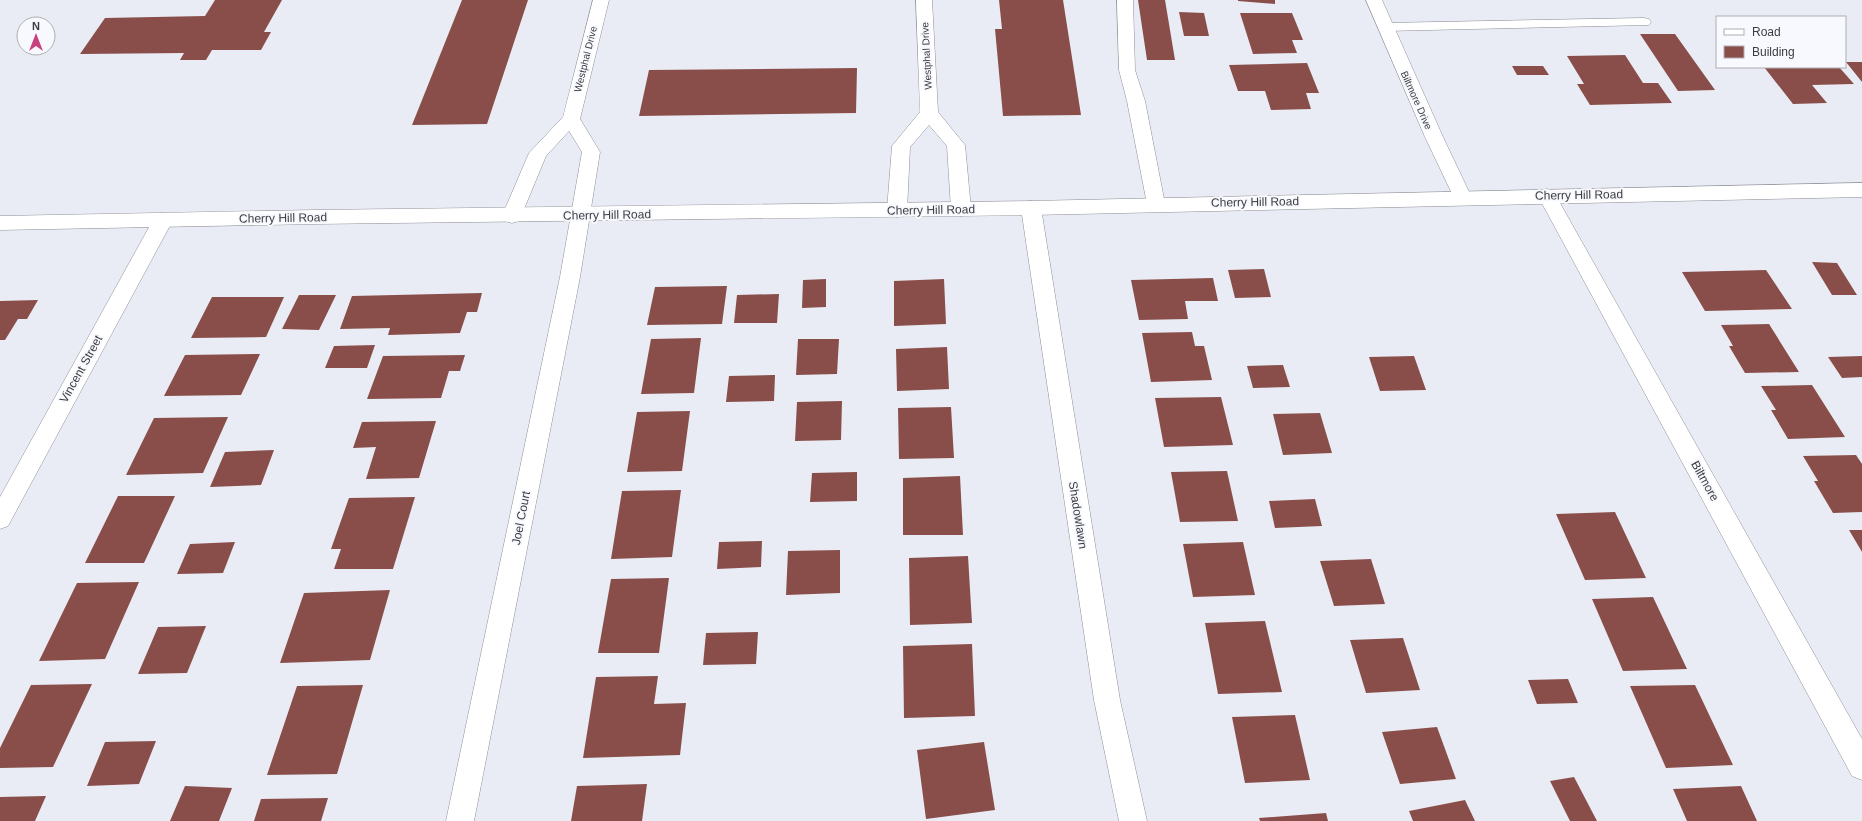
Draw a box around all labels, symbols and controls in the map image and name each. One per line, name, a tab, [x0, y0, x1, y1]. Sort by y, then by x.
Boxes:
north arrow	[16, 16, 56, 56]
legend	[1716, 16, 1846, 68]
text: N	[32, 20, 40, 32]
street label: Westphal Drive	[919, 21, 934, 90]
street label: Westphal Drive	[572, 25, 599, 93]
text: Road	[1752, 25, 1781, 39]
text: Building	[1752, 45, 1795, 59]
street label: Biltmore Drive	[1399, 69, 1435, 132]
street label: Cherry Hill Road	[1535, 187, 1623, 203]
street label: Cherry Hill Road	[1211, 194, 1299, 210]
street label: Cherry Hill Road	[887, 202, 975, 218]
street label: Cherry Hill Road	[563, 207, 651, 223]
street label: Cherry Hill Road	[239, 210, 327, 226]
street label: Vincent Street	[57, 332, 106, 405]
street label: Biltmore	[1688, 458, 1722, 504]
street label: Shadowlawn	[1066, 480, 1090, 550]
street label: Joel Court	[509, 489, 533, 546]

